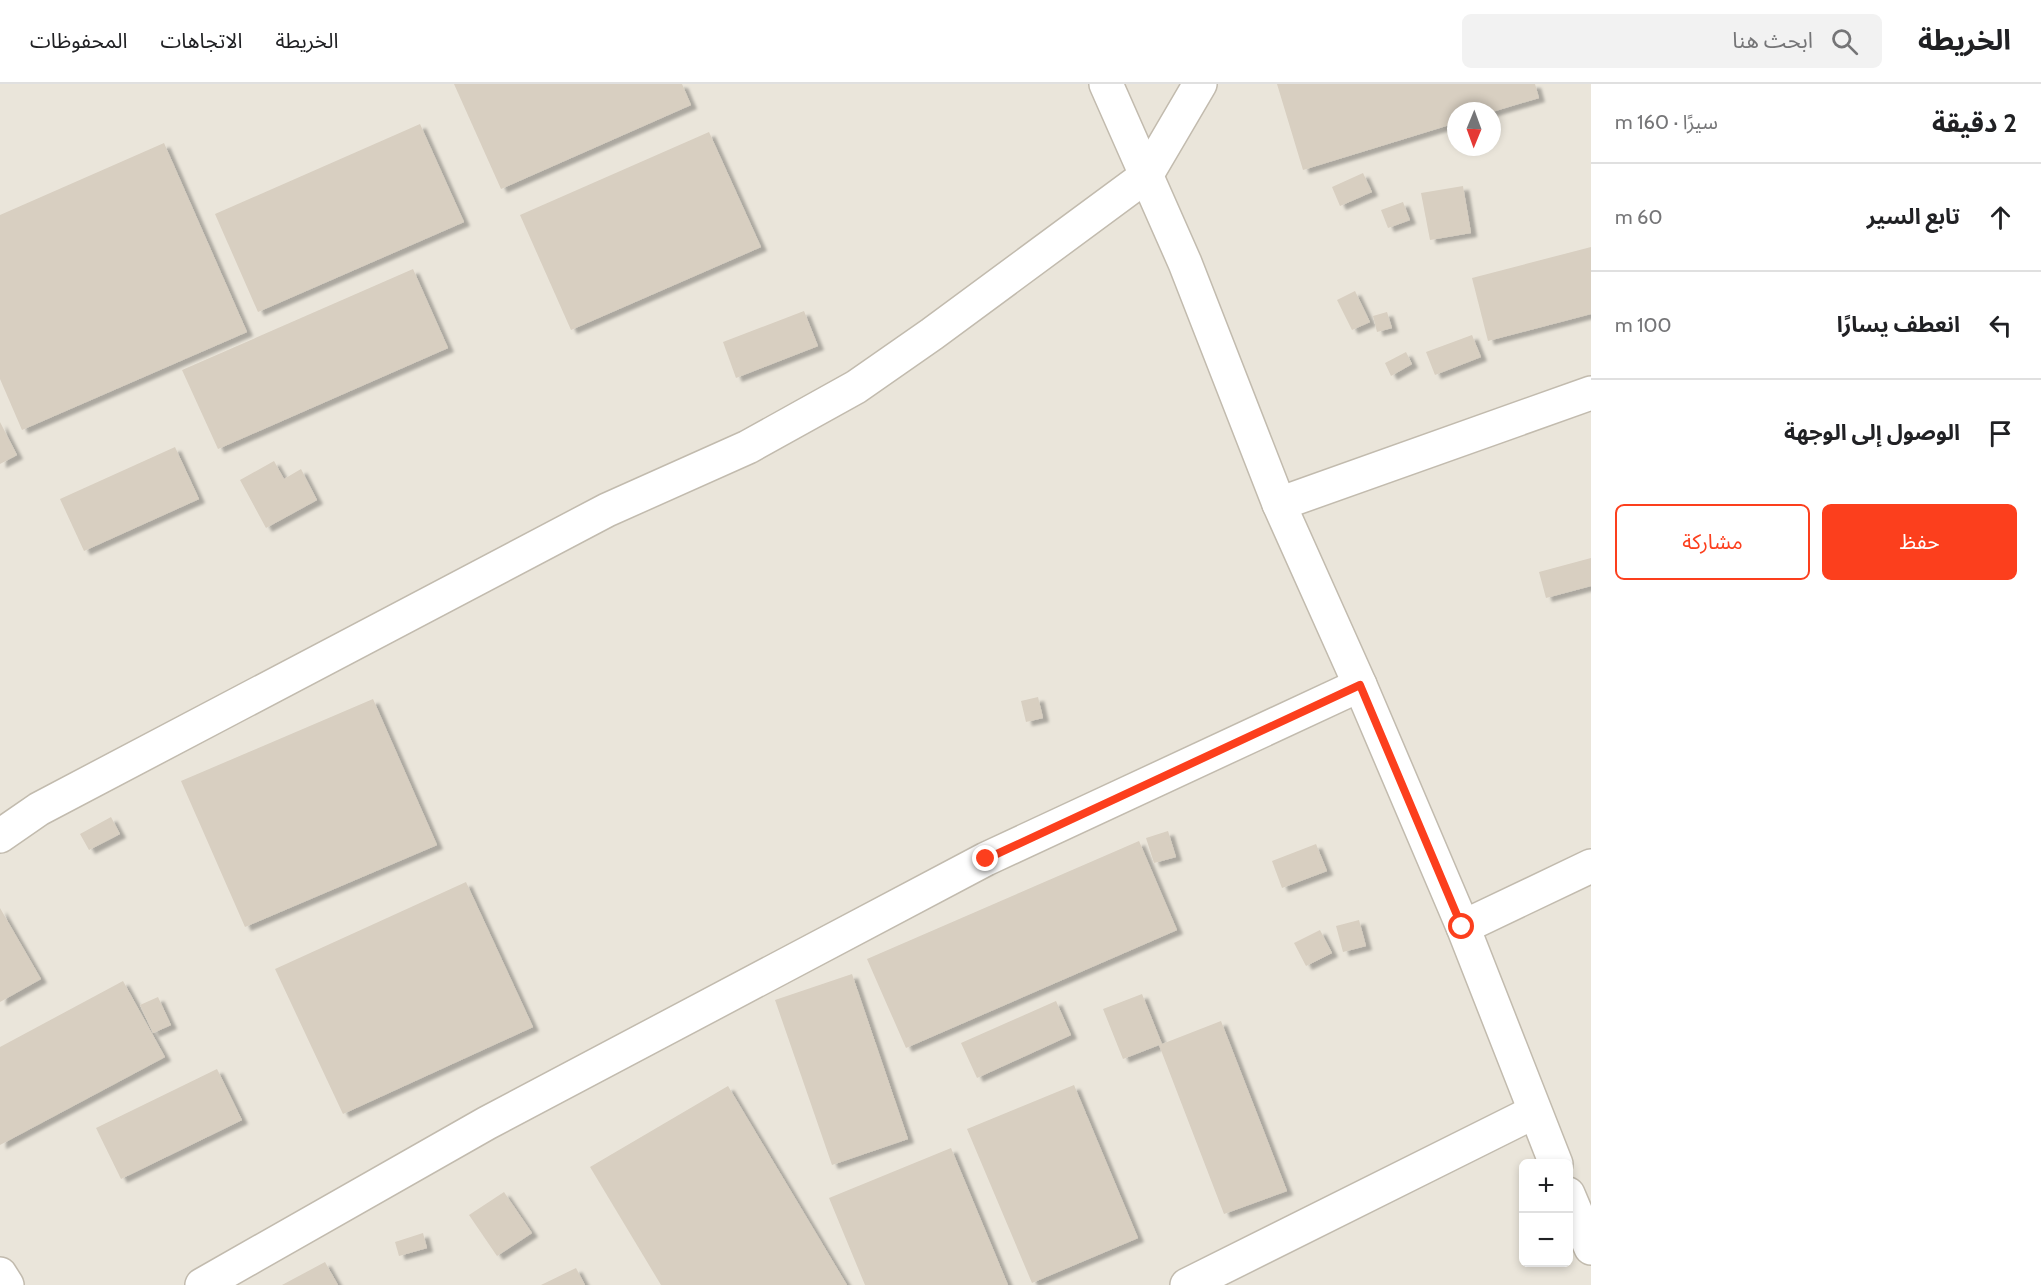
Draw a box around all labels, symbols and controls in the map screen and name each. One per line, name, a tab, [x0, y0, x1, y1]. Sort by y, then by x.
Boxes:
search box	[1462, 14, 1882, 68]
text: الخريطة	[1918, 23, 2011, 57]
icon: search	[1828, 25, 1861, 58]
text: ابحث هنا	[1732, 27, 1813, 54]
text: المحفوظات	[30, 28, 127, 53]
text: الاتجاهات	[160, 28, 242, 53]
text: الخريطة	[275, 28, 338, 53]
north arrow	[1447, 102, 1501, 156]
text: 2 دقيقة	[1932, 107, 2017, 139]
text: سيرًا · 160 m	[1615, 110, 1718, 134]
icon: ahead	[1984, 201, 2017, 234]
text: تابع السير	[1867, 203, 1960, 230]
text: 60 m	[1615, 205, 1662, 229]
icon: left	[1984, 309, 2017, 342]
text: انعطف يسارًا	[1837, 311, 1960, 338]
text: 100 m	[1615, 313, 1672, 337]
icon: arrive	[1984, 417, 2017, 450]
text: الوصول إلى الوجهة	[1784, 419, 1960, 446]
button: مشاركة	[1615, 504, 1810, 580]
button: حفظ	[1822, 504, 2017, 580]
route end	[972, 845, 998, 871]
route start	[1448, 913, 1474, 939]
map controls	[1519, 1159, 1573, 1267]
button: +	[1519, 1159, 1573, 1213]
button: −	[1519, 1213, 1573, 1267]

